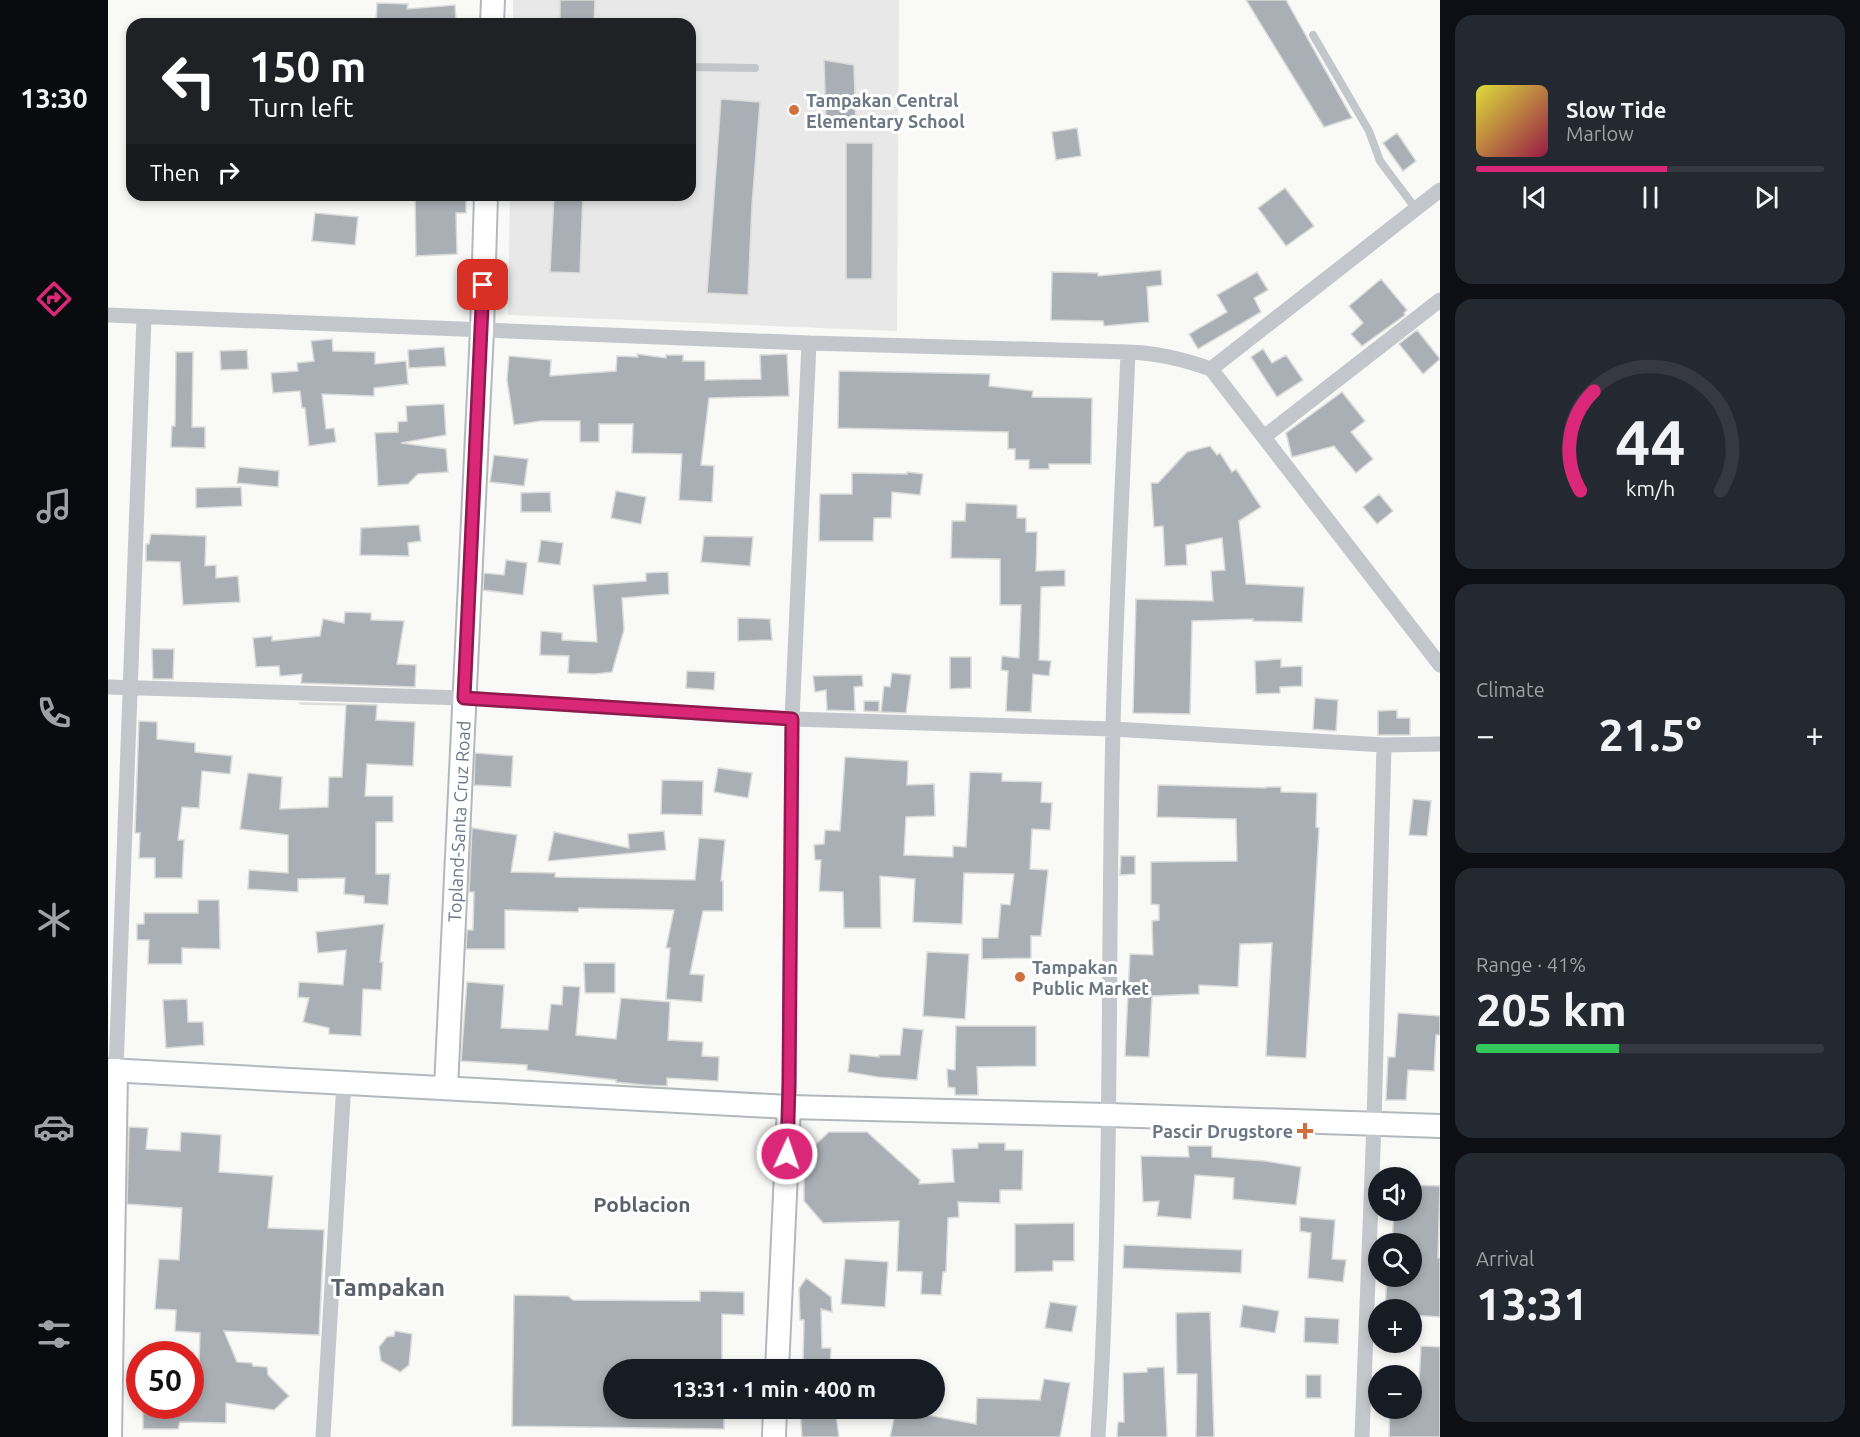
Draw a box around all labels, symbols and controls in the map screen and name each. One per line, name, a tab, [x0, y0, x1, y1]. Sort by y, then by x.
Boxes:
icon: left	[150, 42, 228, 120]
text: 150 m	[249, 43, 366, 90]
text: 13:30	[20, 83, 88, 113]
place label: Tampakan Central Elementary School	[806, 90, 965, 131]
text: Turn left	[249, 92, 353, 122]
text: Slow Tide	[1566, 97, 1666, 122]
marker: Tampakan Central Elementary School	[787, 103, 801, 117]
text: Marlow	[1566, 122, 1634, 145]
icon: right	[212, 156, 245, 189]
text: Then	[150, 160, 200, 185]
icon: previous	[1518, 181, 1551, 214]
icon: pause	[1634, 181, 1667, 214]
icon: next	[1750, 181, 1783, 214]
pin	[457, 259, 508, 310]
icon: arrive	[466, 268, 499, 301]
icon: directions	[33, 278, 75, 320]
text: 44	[1615, 407, 1685, 477]
text: km/h	[1625, 477, 1675, 501]
icon: music	[33, 485, 75, 527]
text: Climate	[1476, 678, 1545, 701]
icon: phone	[33, 692, 75, 734]
text: 21.5°	[1598, 709, 1702, 760]
text: −	[1476, 716, 1495, 753]
text: +	[1805, 716, 1824, 753]
street label: Topland-Santa Cruz Road	[444, 720, 473, 923]
icon: climate	[33, 899, 75, 941]
text: Range · 41%	[1476, 953, 1586, 976]
place label: Tampakan Public Market	[1032, 957, 1149, 998]
marker: Tampakan Public Market	[1013, 970, 1027, 984]
text: 205 km	[1476, 984, 1627, 1035]
icon: car	[33, 1106, 75, 1148]
place label: Pascir Drugstore	[1152, 1121, 1293, 1141]
position arrow	[755, 1122, 819, 1186]
marker: Pascir Drugstore	[1298, 1124, 1312, 1138]
map controls	[1368, 1167, 1422, 1419]
button: sound	[1368, 1167, 1422, 1221]
district label: Poblacion	[593, 1192, 691, 1216]
button: search	[1368, 1233, 1422, 1287]
text: Arrival	[1476, 1247, 1534, 1270]
district label: Tampakan	[331, 1274, 445, 1301]
text: 13:31	[1476, 1278, 1589, 1329]
button: +	[1368, 1299, 1422, 1353]
icon: filters	[33, 1313, 75, 1355]
speed limit sign: 50	[126, 1341, 204, 1419]
button: −	[1368, 1365, 1422, 1419]
text: 13:31 · 1 min · 400 m	[672, 1376, 876, 1401]

